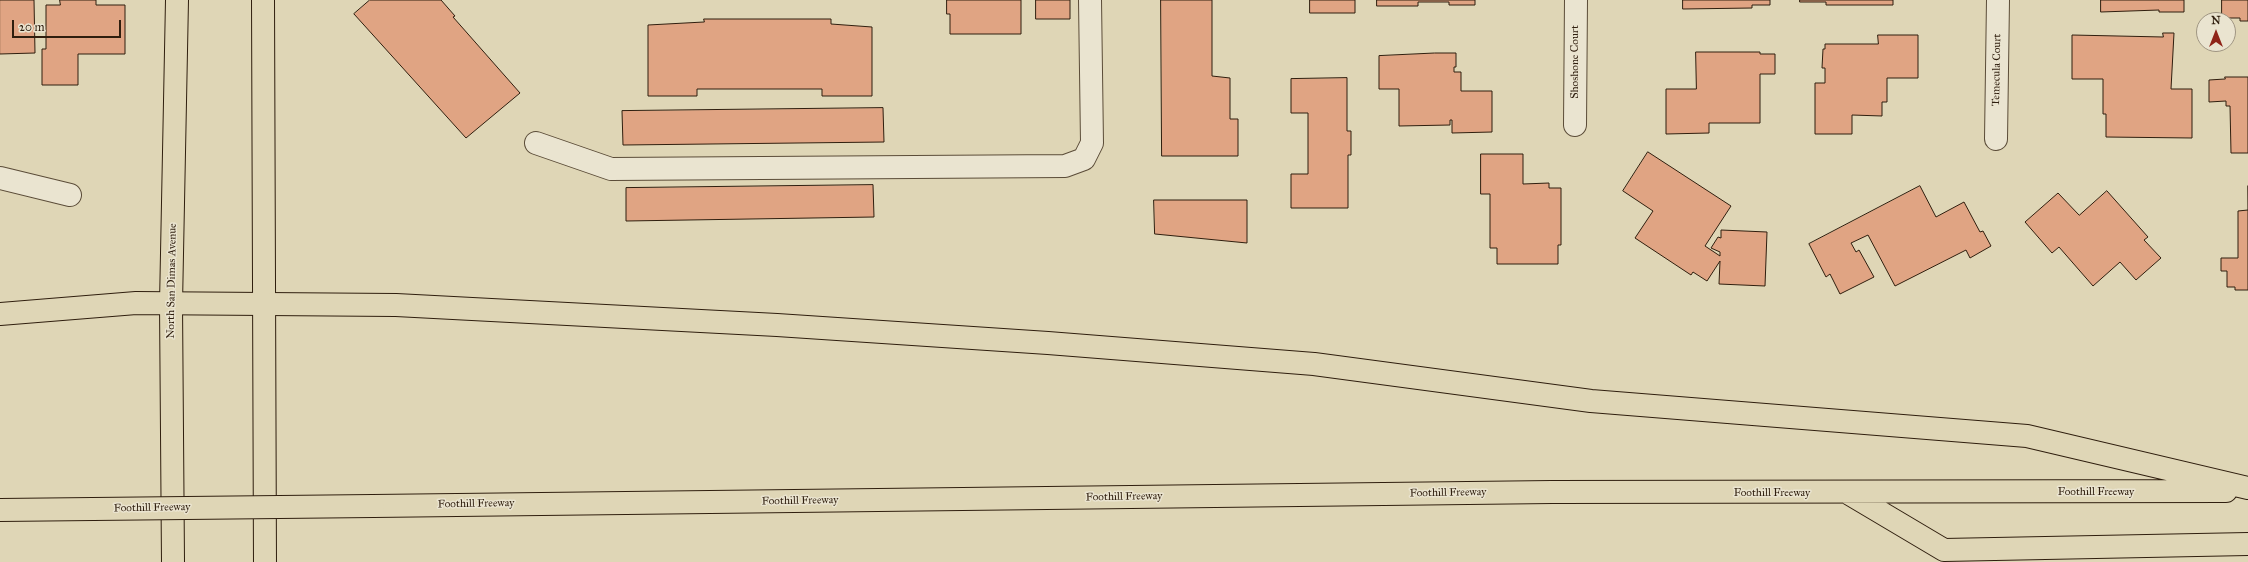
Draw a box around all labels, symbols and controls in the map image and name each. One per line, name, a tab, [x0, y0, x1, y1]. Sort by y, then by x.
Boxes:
scale bar	[14, 12, 123, 38]
north arrow	[2196, 12, 2236, 52]
text: N	[2211, 14, 2221, 27]
text: 20 m	[19, 20, 45, 34]
street label: Shoshone Court	[1568, 25, 1582, 99]
street label: Temecula Court	[1990, 34, 2004, 106]
street label: North San Dimas Avenue	[164, 223, 180, 339]
street label: Foothill Freeway	[2058, 485, 2134, 499]
street label: Foothill Freeway	[1410, 486, 1486, 500]
street label: Foothill Freeway	[1734, 486, 1810, 500]
street label: Foothill Freeway	[1086, 490, 1162, 504]
street label: Foothill Freeway	[762, 494, 838, 508]
street label: Foothill Freeway	[438, 497, 514, 511]
street label: Foothill Freeway	[114, 501, 190, 515]

